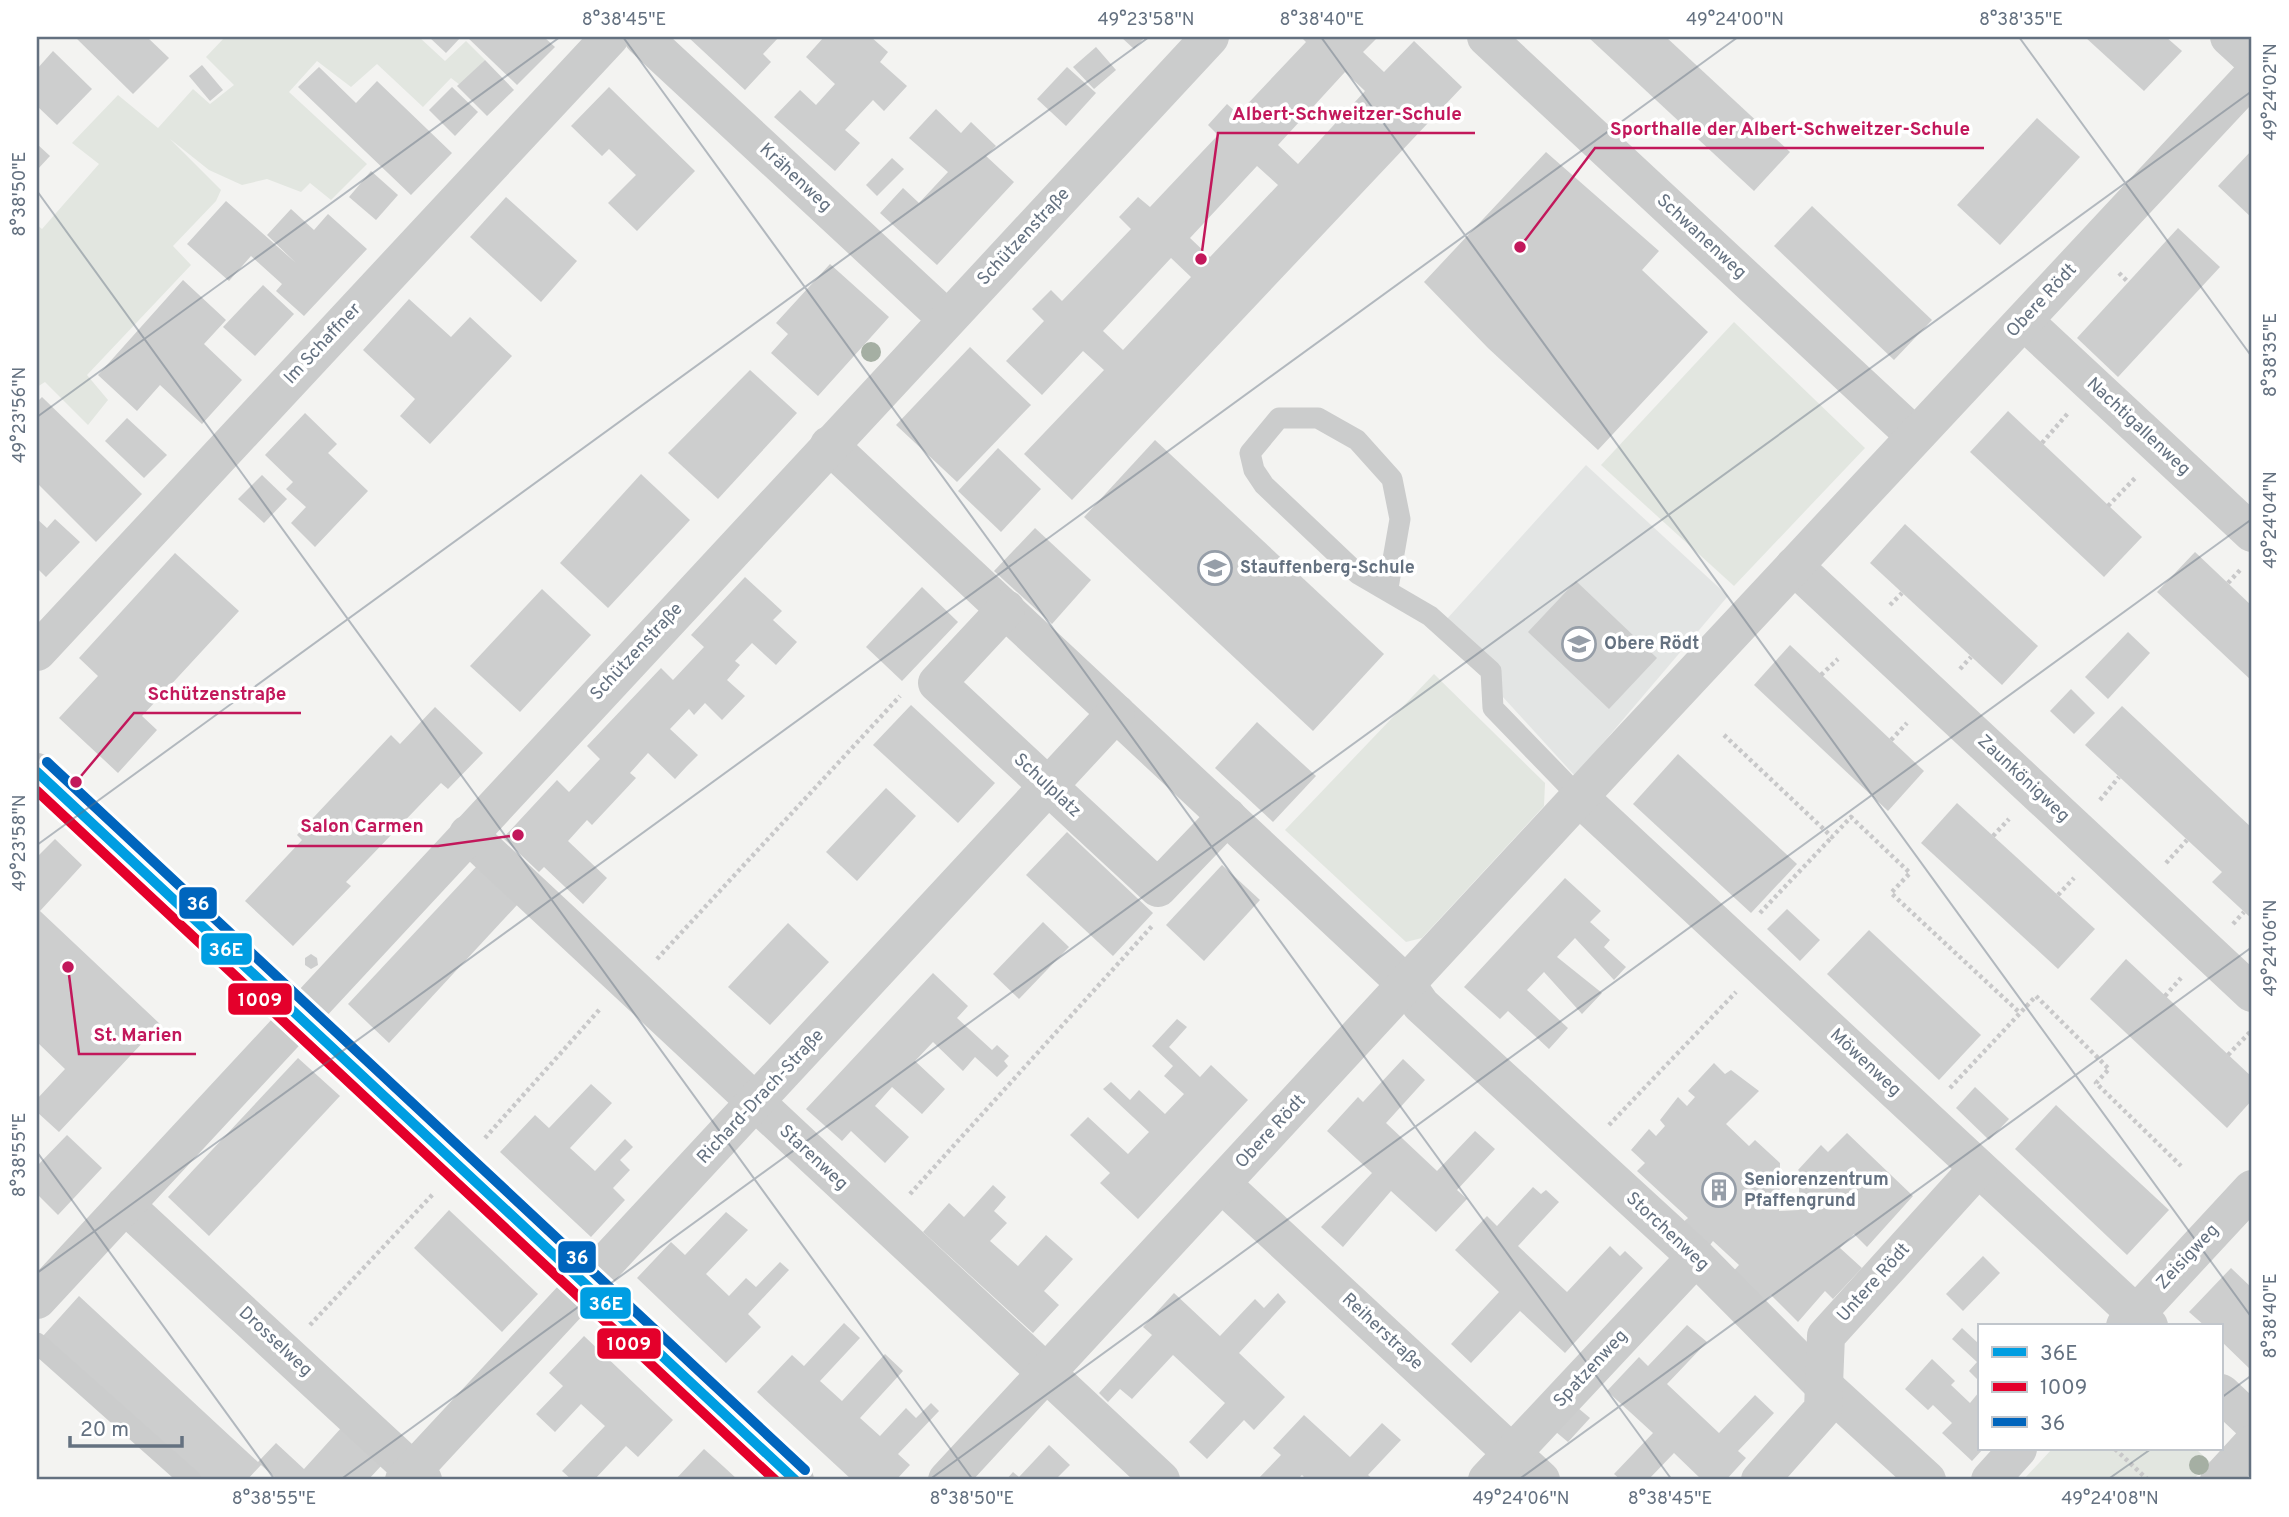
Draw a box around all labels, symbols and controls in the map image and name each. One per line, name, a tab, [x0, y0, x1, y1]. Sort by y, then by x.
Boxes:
text: 8°38'45"E	[582, 9, 666, 32]
text: 49°23'58"N	[1098, 9, 1194, 32]
text: 8°38'40"E	[1280, 9, 1364, 32]
text: 49°24'00"N	[1686, 9, 1784, 32]
text: 8°38'35"E	[1979, 9, 2063, 32]
text: 49°24'02"N	[2260, 43, 2283, 141]
callout: Albert-Schweitzer-Schule	[1218, 93, 1475, 133]
text: Albert-Schweitzer-Schule	[1232, 103, 1462, 127]
callout: Sporthalle der Albert-Schweitzer-Schule	[1595, 108, 1984, 148]
text: Sporthalle der Albert-Schweitzer-Schule	[1610, 118, 1970, 142]
street label: Krähenweg	[754, 139, 836, 217]
text: 8°38'50"E	[9, 152, 32, 236]
street label: Schützenstraße	[973, 183, 1075, 291]
street label: Schwanenweg	[1651, 189, 1751, 285]
street label: Obere Rödt	[2002, 259, 2082, 343]
street label: Im Schaffner	[279, 298, 367, 390]
text: 8°38'35"E	[2260, 313, 2283, 397]
text: 49°23'56"N	[9, 367, 32, 463]
street label: Nachtigallenweg	[2081, 373, 2195, 481]
text: 49°24'04"N	[2260, 471, 2283, 569]
school or university icon: Stauffenberg-Schule	[1196, 549, 1234, 587]
place label: Stauffenberg-Schule	[1240, 557, 1415, 580]
street label: Schützenstraße	[586, 598, 688, 706]
school or university icon: Obere Rödt	[1560, 625, 1598, 663]
place label: Obere Rödt	[1604, 633, 1699, 656]
callout: Schützenstraße	[134, 673, 301, 713]
text: Schützenstraße	[148, 683, 286, 707]
street label: Zaunkönigweg	[1972, 730, 2074, 828]
street label: Schulplatz	[1008, 749, 1086, 823]
text: 49°23'58"N	[9, 795, 32, 891]
callout: Salon Carmen	[287, 806, 438, 846]
text: Salon Carmen	[300, 815, 424, 839]
line badge: 36	[178, 886, 218, 920]
text: 36	[186, 893, 210, 917]
text: 49°24'06"N	[2260, 899, 2283, 997]
line badge: 36E	[200, 932, 253, 966]
text: 36E	[209, 939, 243, 963]
line badge: 1009	[227, 982, 293, 1016]
text: 1009	[238, 989, 282, 1013]
callout: St. Marien	[79, 1014, 196, 1054]
text: St. Marien	[93, 1024, 183, 1048]
street label: Möwenweg	[1824, 1024, 1906, 1102]
street label: Richard-Drach-Straße	[692, 1025, 830, 1169]
street label: Obere Rödt	[1231, 1090, 1311, 1174]
text: 8°38'55"E	[9, 1113, 32, 1197]
street label: Starenweg	[774, 1120, 852, 1196]
place label: Seniorenzentrum Pfaffengrund	[1744, 1169, 1889, 1213]
building icon: Seniorenzentrum Pfaffengrund	[1700, 1171, 1738, 1209]
street label: Storchenweg	[1620, 1188, 1714, 1276]
street label: Zeisigweg	[2152, 1219, 2224, 1295]
street label: Untere Rödt	[1833, 1239, 1915, 1327]
line badge: 36	[557, 1240, 597, 1274]
text: 36	[565, 1247, 589, 1271]
text: 8°38'40"E	[2260, 1274, 2283, 1358]
line badge: 36E	[579, 1286, 632, 1320]
street label: Reiherstraße	[1337, 1288, 1427, 1376]
text: 36E	[589, 1293, 623, 1317]
street label: Drosselweg	[233, 1302, 317, 1382]
legend	[1978, 1324, 2222, 1450]
street label: Spatzenweg	[1549, 1325, 1633, 1413]
line badge: 1009	[596, 1327, 662, 1360]
text: 1009	[607, 1333, 651, 1357]
text: 36E	[2040, 1341, 2078, 1368]
text: 1009	[2040, 1375, 2087, 1402]
scale bar	[70, 1405, 182, 1449]
text: 36	[2040, 1411, 2065, 1438]
text: 20 m	[80, 1417, 129, 1444]
text: 8°38'55"E	[232, 1488, 316, 1511]
text: 8°38'50"E	[930, 1488, 1014, 1511]
text: 49°24'06"N	[1472, 1488, 1570, 1511]
text: 8°38'45"E	[1628, 1488, 1712, 1511]
text: 49°24'08"N	[2061, 1488, 2159, 1511]

